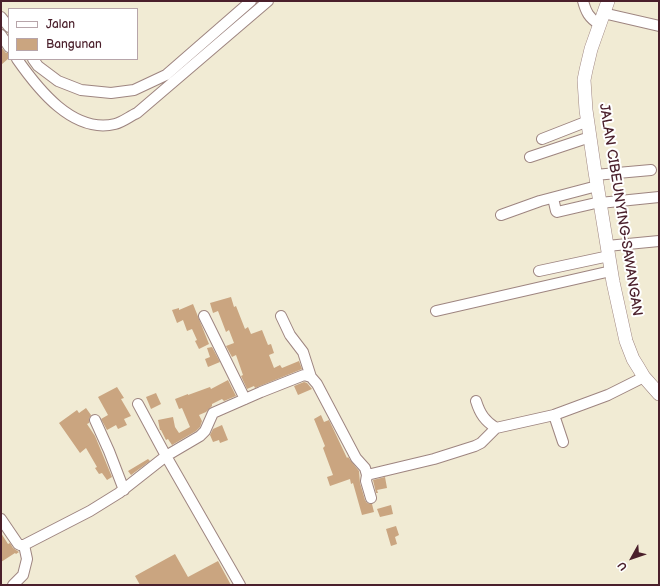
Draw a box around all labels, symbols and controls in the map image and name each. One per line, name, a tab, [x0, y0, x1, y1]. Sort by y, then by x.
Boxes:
legend	[8, 8, 138, 60]
text: Jalan	[46, 17, 75, 32]
text: Bangunan	[46, 37, 102, 52]
street label: JALAN CIBEUNYING-SAWANGAN	[595, 103, 645, 317]
north arrow	[612, 538, 652, 578]
text: U	[615, 559, 630, 573]

